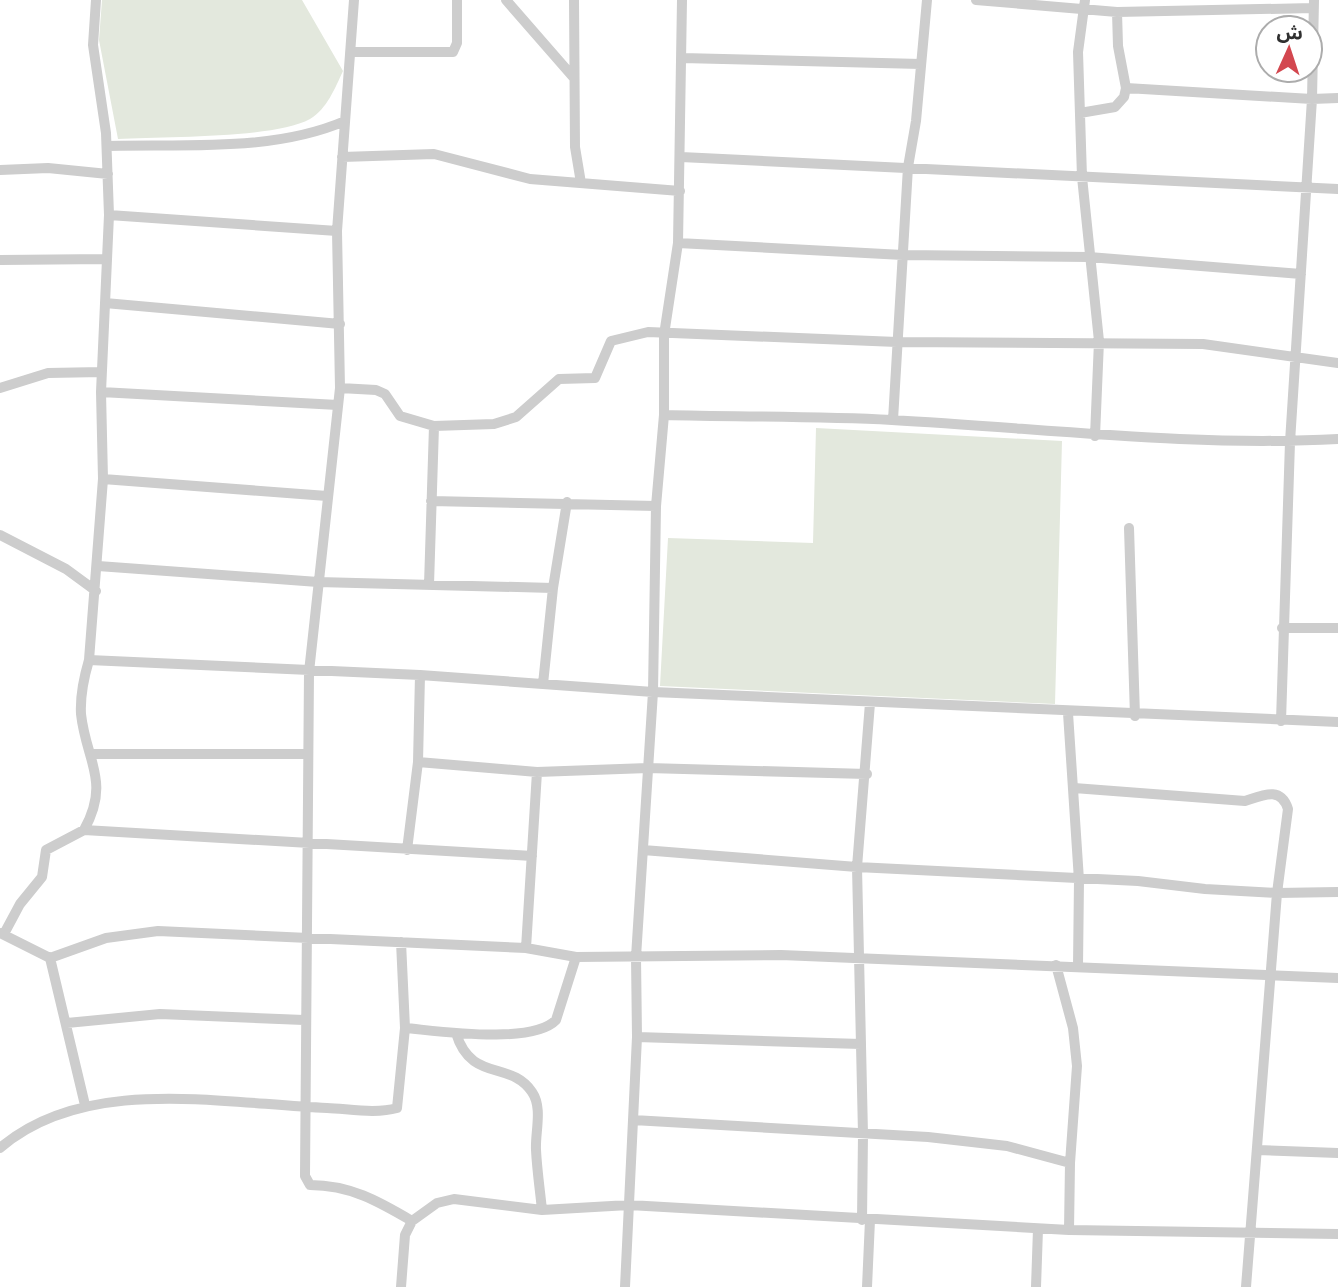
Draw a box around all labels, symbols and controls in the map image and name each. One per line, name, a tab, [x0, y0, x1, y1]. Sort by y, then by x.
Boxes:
north arrow	[1254, 14, 1324, 84]
text: ش	[1276, 19, 1304, 45]

